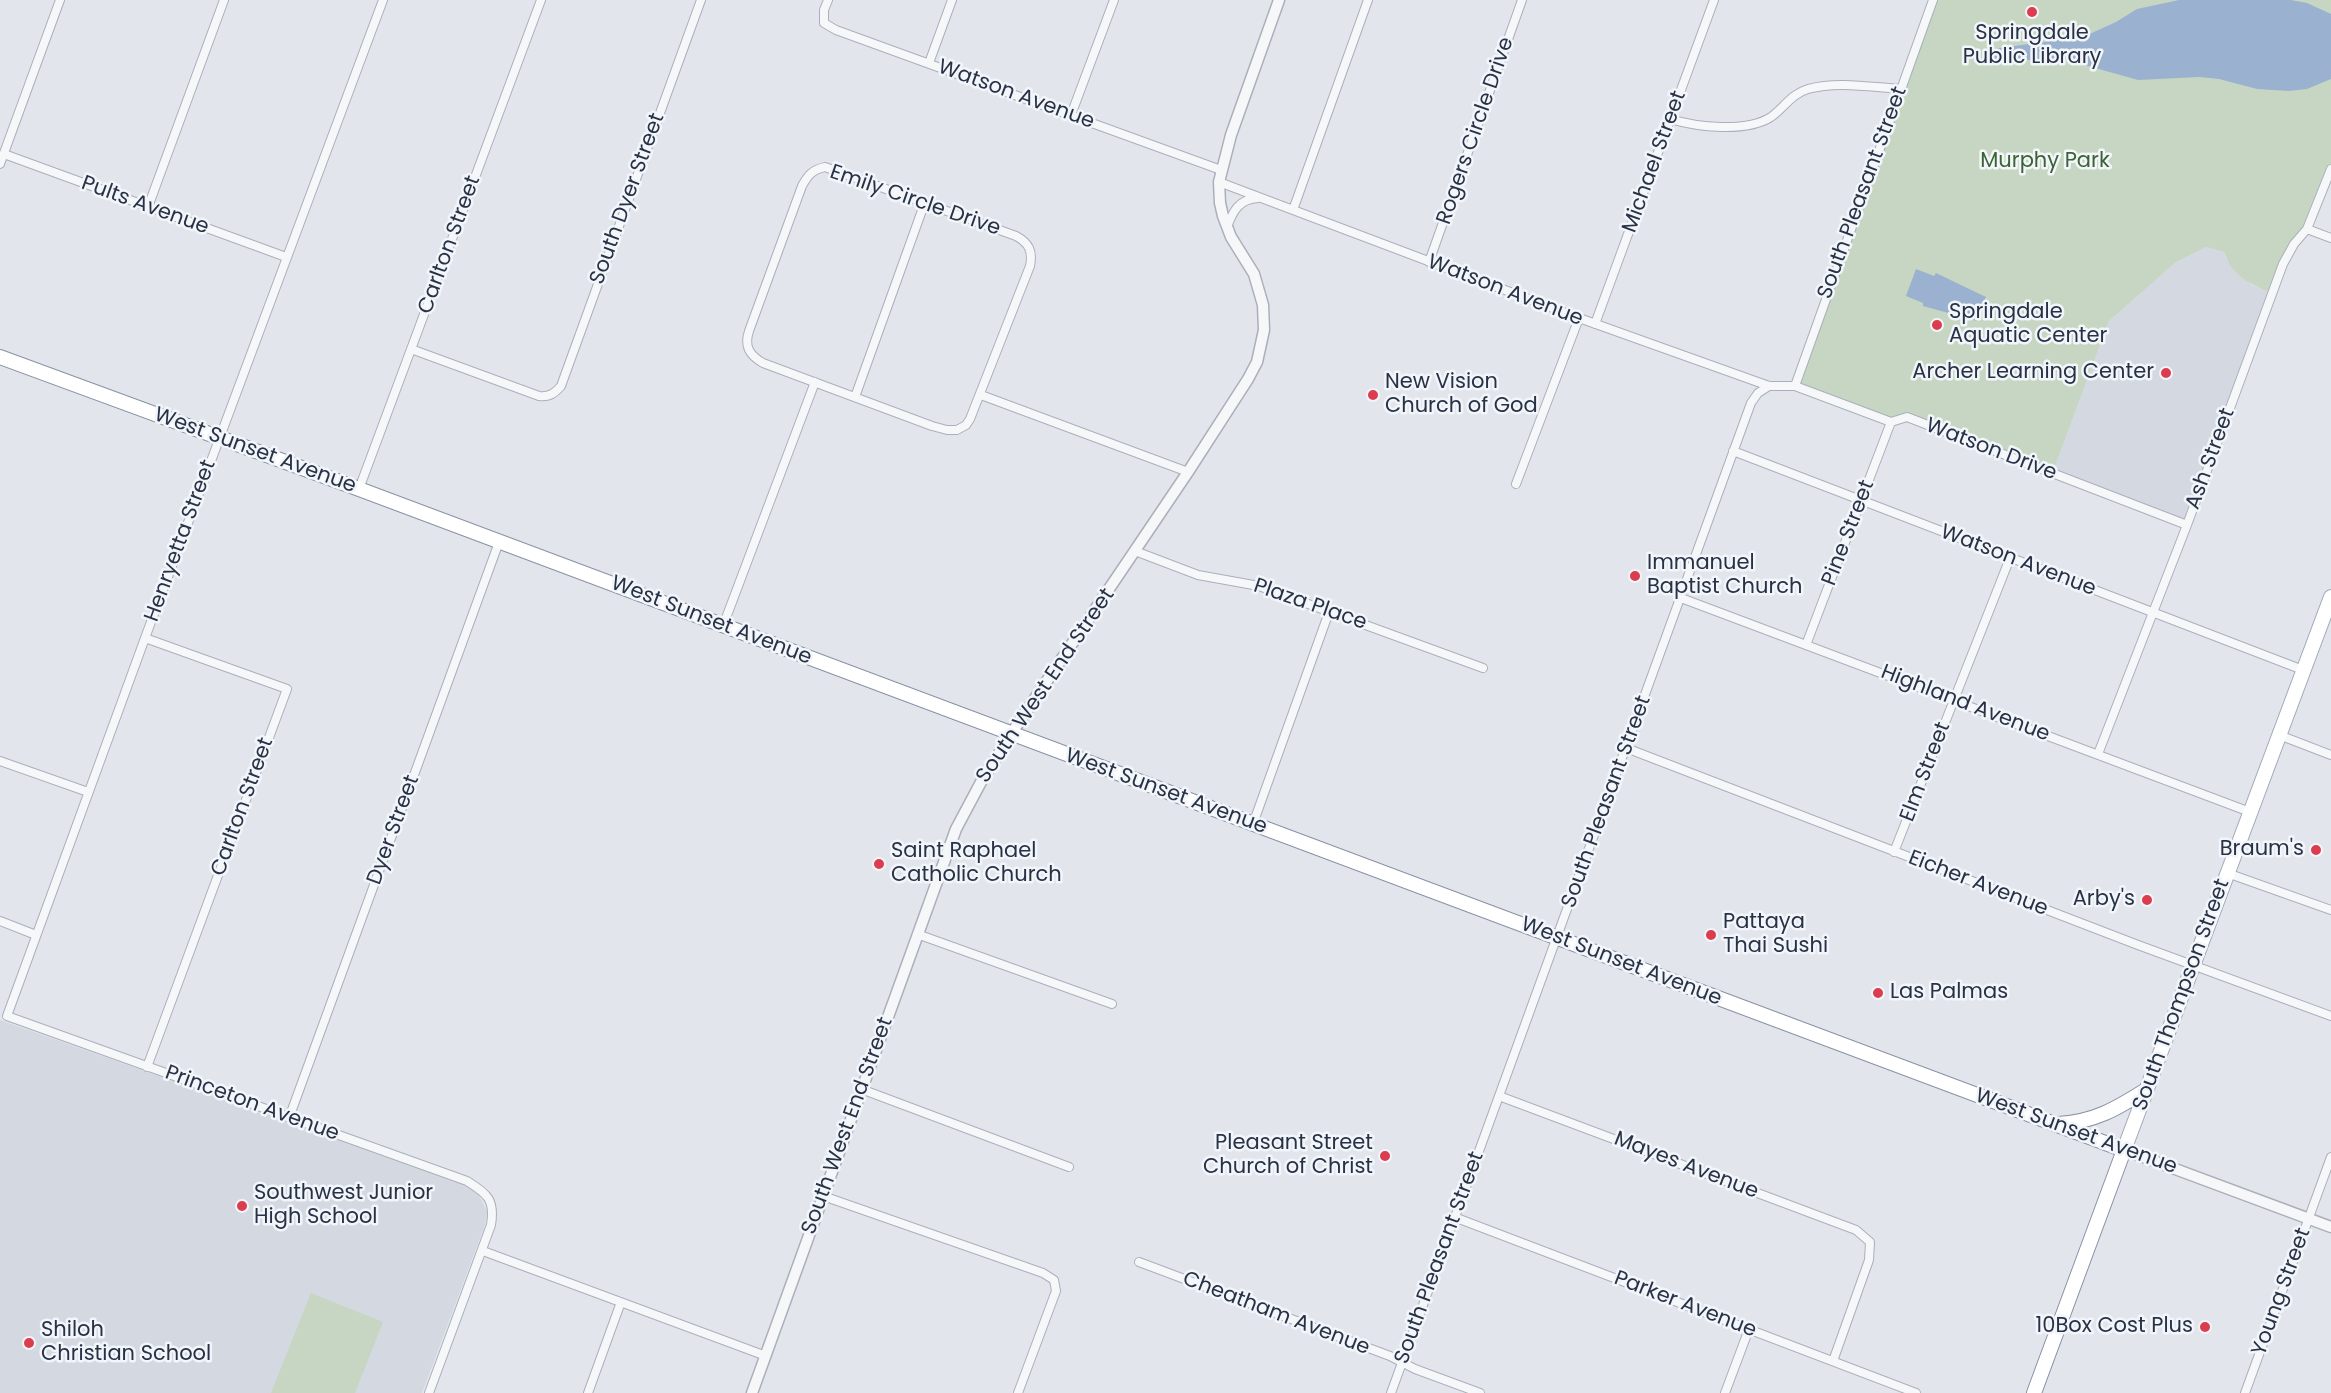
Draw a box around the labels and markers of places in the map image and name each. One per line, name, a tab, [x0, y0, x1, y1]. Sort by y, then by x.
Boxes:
marker: Springdale Public Library	[2025, 5, 2039, 19]
place label: Springdale Public Library	[1963, 21, 2101, 71]
place label: Springdale Aquatic Center	[1949, 300, 2107, 350]
marker: Springdale Aquatic Center	[1930, 318, 1944, 332]
place label: Archer Learning Center	[1912, 360, 2154, 386]
marker: Archer Learning Center	[2159, 366, 2173, 380]
place label: New Vision Church of God	[1385, 370, 1538, 420]
marker: New Vision Church of God	[1366, 388, 1380, 402]
place label: Immanuel Baptist Church	[1647, 551, 1802, 601]
marker: Immanuel Baptist Church	[1628, 569, 1642, 583]
place label: Braum's	[2220, 837, 2304, 863]
place label: Saint Raphael Catholic Church	[891, 839, 1062, 889]
marker: Braum's	[2309, 843, 2323, 857]
marker: Saint Raphael Catholic Church	[872, 857, 886, 871]
place label: Arby's	[2073, 887, 2135, 913]
marker: Arby's	[2140, 893, 2154, 907]
place label: Pattaya Thai Sushi	[1723, 910, 1828, 960]
marker: Pattaya Thai Sushi	[1704, 928, 1718, 942]
place label: Las Palmas	[1890, 980, 2008, 1006]
marker: Las Palmas	[1871, 986, 1885, 1000]
place label: Pleasant Street Church of Christ	[1203, 1131, 1373, 1181]
marker: Pleasant Street Church of Christ	[1378, 1149, 1392, 1163]
place label: Southwest Junior High School	[254, 1181, 433, 1231]
marker: Southwest Junior High School	[235, 1199, 249, 1213]
place label: 10Box Cost Plus	[2036, 1314, 2193, 1340]
place label: Shiloh Christian School	[41, 1318, 211, 1368]
marker: 10Box Cost Plus	[2198, 1320, 2212, 1334]
marker: Shiloh Christian School	[22, 1336, 36, 1350]

